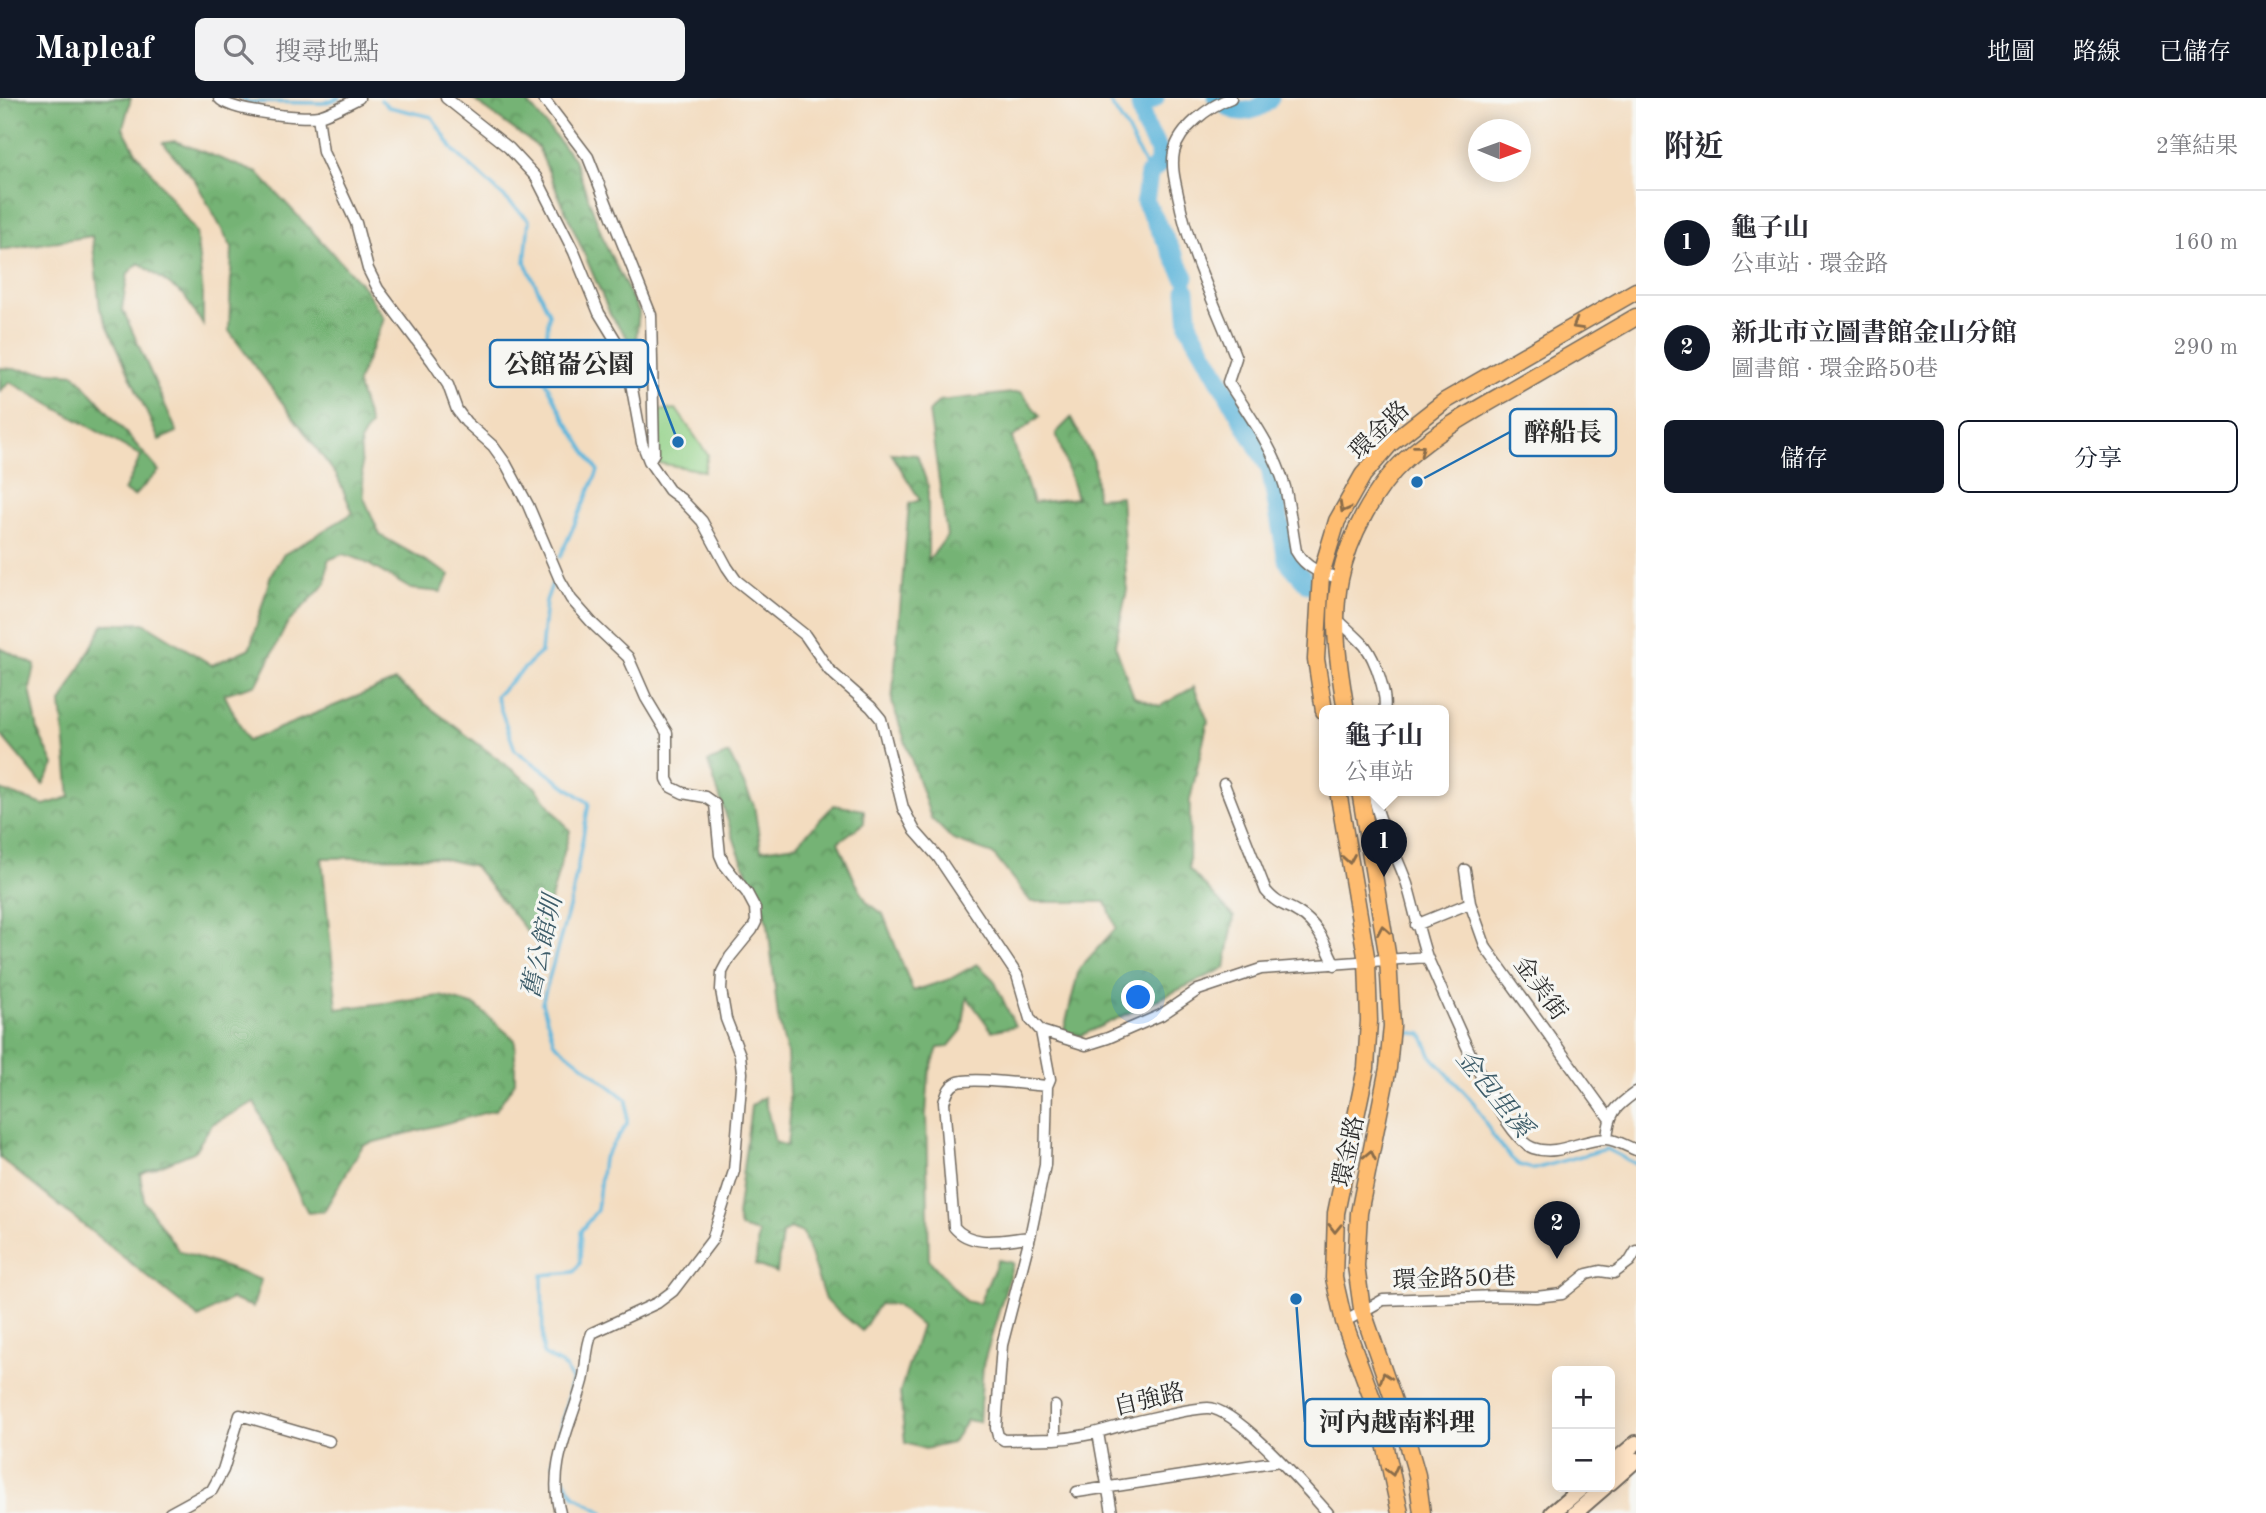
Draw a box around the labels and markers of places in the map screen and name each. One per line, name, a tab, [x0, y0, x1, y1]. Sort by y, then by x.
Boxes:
callout: 公館崙公園	[490, 340, 648, 387]
callout: 醉船長	[1510, 409, 1616, 456]
pin: 1	[1361, 819, 1407, 877]
pin: 2	[1534, 1201, 1580, 1259]
callout: 河內越南料理	[1305, 1399, 1489, 1446]

